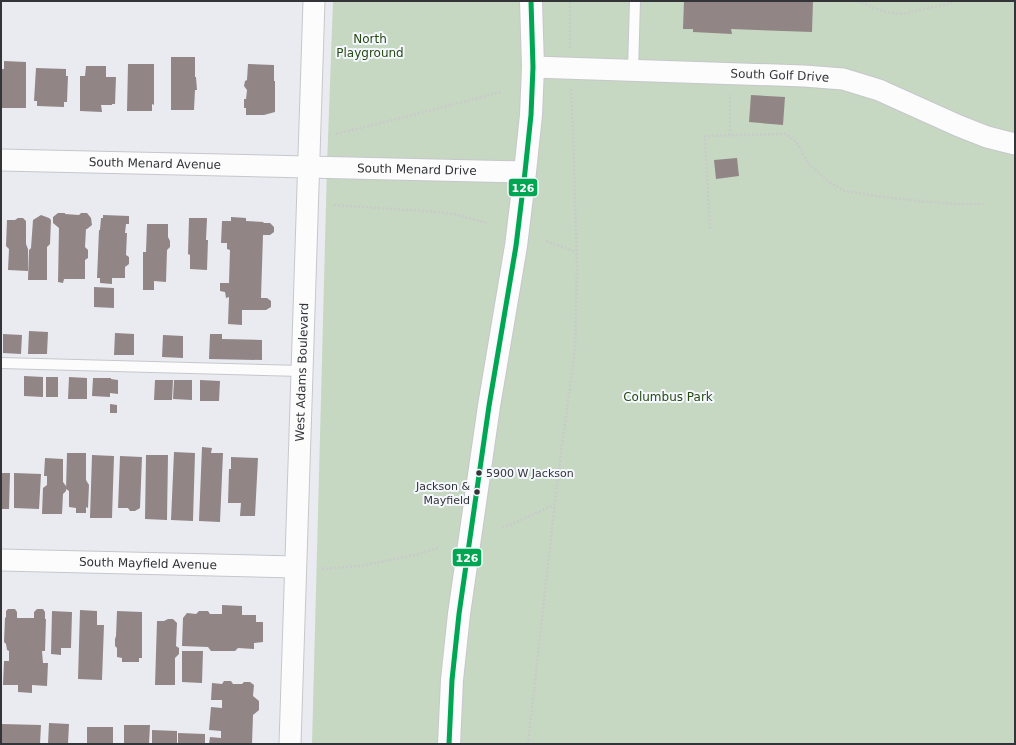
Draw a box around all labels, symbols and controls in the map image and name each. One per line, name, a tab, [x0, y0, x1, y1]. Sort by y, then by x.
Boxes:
park label: North Playground	[336, 32, 404, 60]
street label: South Golf Drive	[730, 67, 830, 85]
street label: South Menard Avenue	[89, 155, 221, 172]
street label: South Menard Drive	[357, 161, 477, 178]
line badge: 126	[508, 178, 538, 197]
text: 126	[512, 182, 535, 195]
street label: West Adams Boulevard	[293, 303, 311, 442]
park label: Columbus Park	[623, 390, 713, 404]
place label: 5900 W Jackson	[486, 467, 574, 480]
marker: 5900 W Jackson	[474, 468, 484, 478]
place label: Jackson & Mayfield	[415, 480, 470, 507]
marker: Jackson & Mayfield	[472, 487, 482, 497]
line badge: 126	[452, 548, 482, 567]
text: 126	[456, 552, 479, 565]
street label: South Mayfield Avenue	[79, 555, 217, 572]

